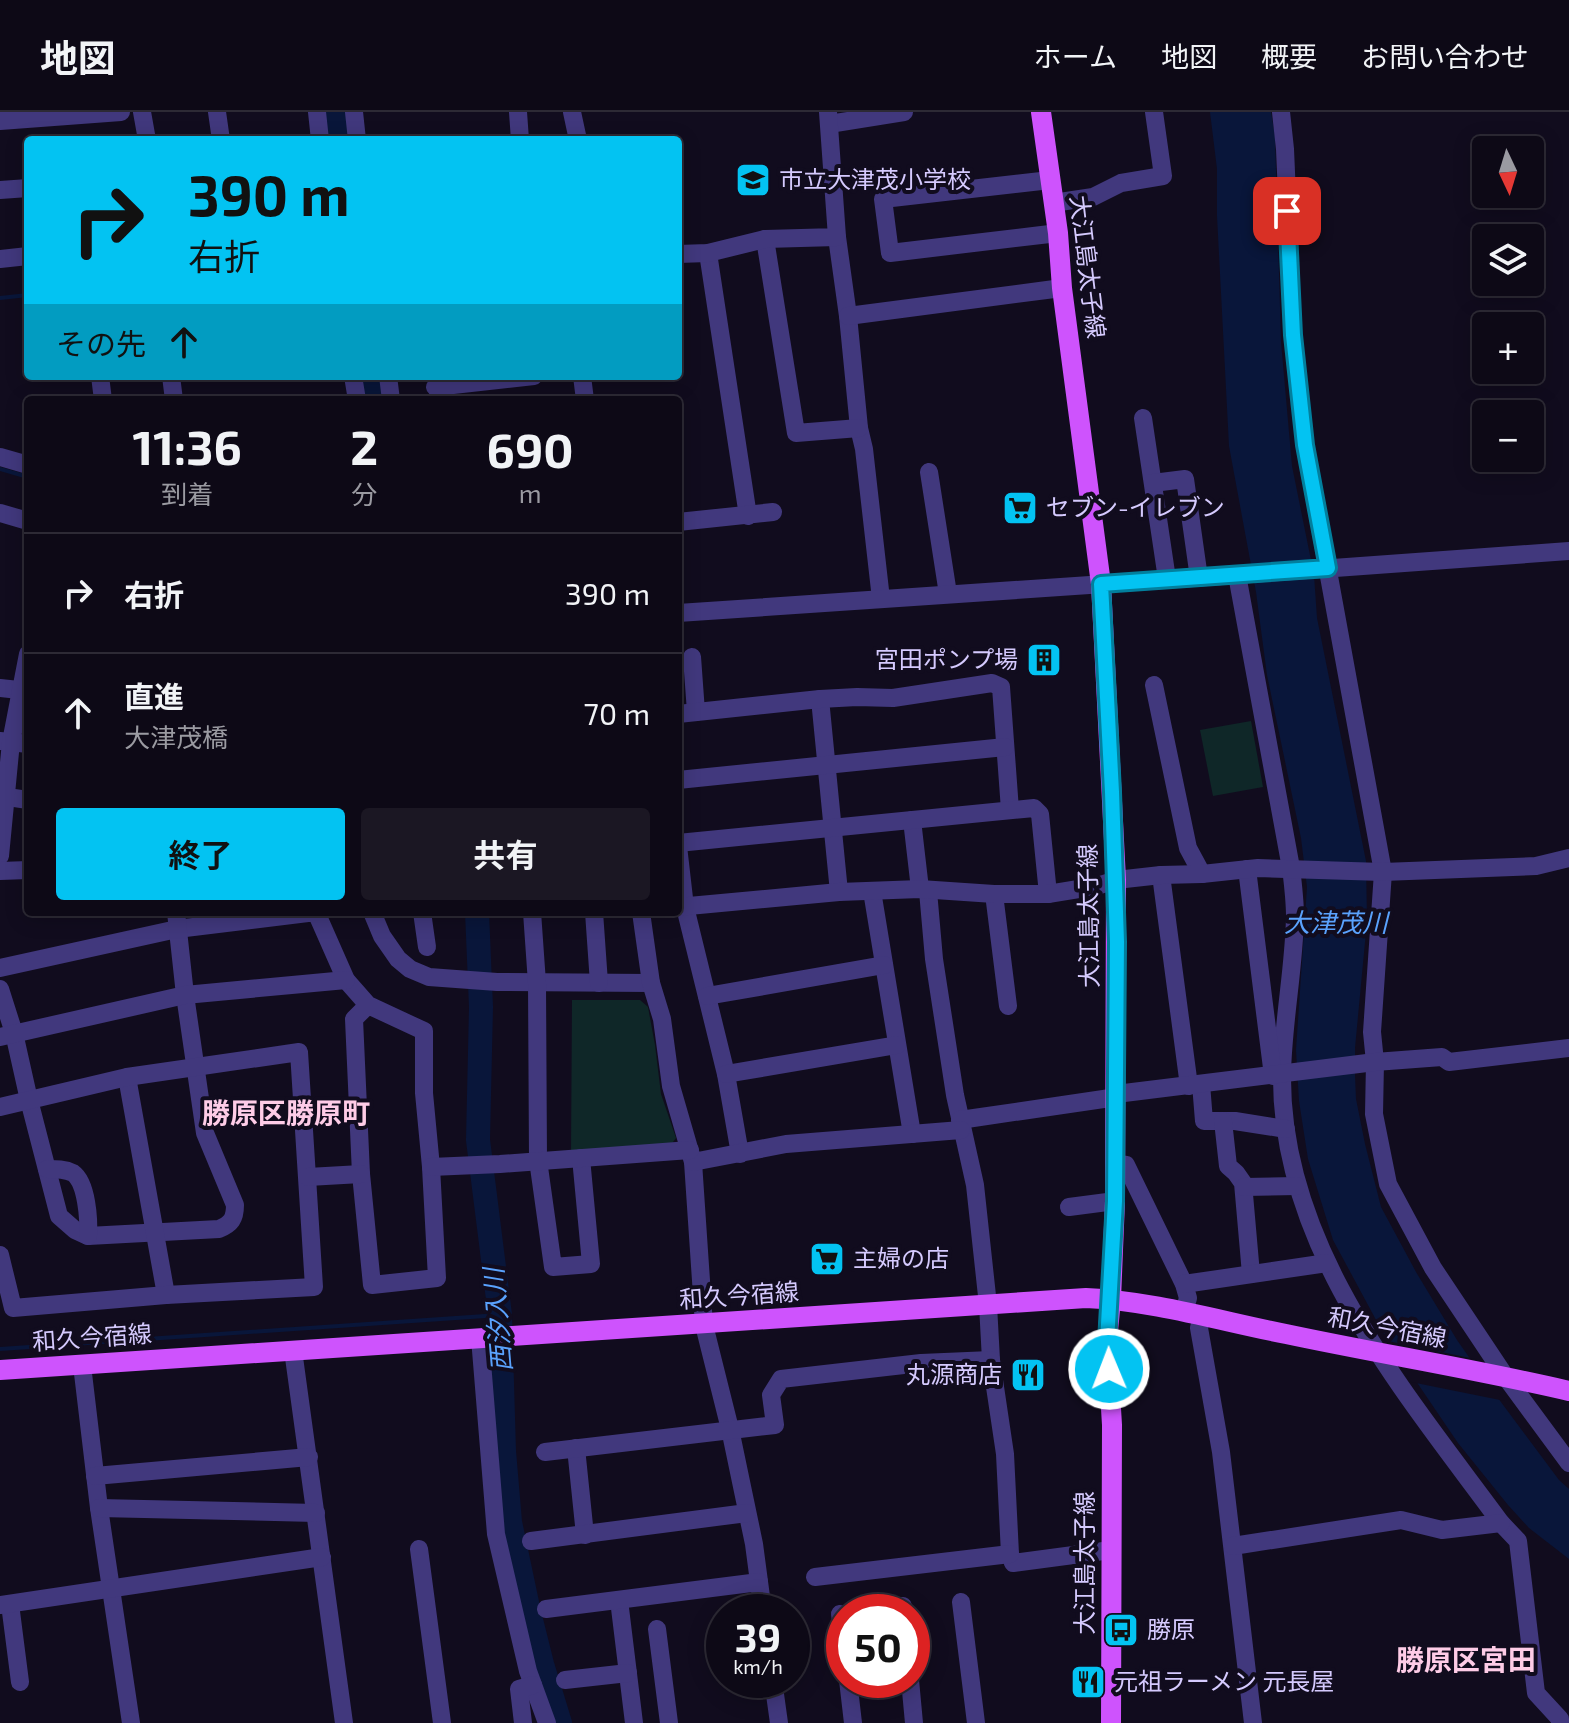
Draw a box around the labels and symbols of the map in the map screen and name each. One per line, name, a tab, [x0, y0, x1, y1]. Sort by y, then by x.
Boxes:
north arrow	[1472, 136, 1544, 208]
school or university icon: 市立大津茂小学校	[734, 161, 772, 199]
place label: 市立大津茂小学校	[779, 164, 971, 193]
pin	[1253, 177, 1321, 245]
street label: 大江島太子線	[1065, 194, 1112, 340]
supermarket icon: セブン-イレブン	[1001, 489, 1039, 527]
place label: セブン-イレブン	[1046, 492, 1225, 521]
building icon: 宮田ポンプ場	[1025, 641, 1063, 679]
place label: 宮田ポンプ場	[875, 644, 1018, 673]
street label: 大江島太子線	[1072, 844, 1103, 988]
water label: 大津茂川	[1284, 906, 1391, 937]
district label: 勝原区勝原町	[202, 1095, 370, 1129]
supermarket icon: 主婦の店	[808, 1240, 846, 1278]
place label: 主婦の店	[853, 1243, 949, 1272]
water label: 西汐入川	[476, 1264, 516, 1373]
street label: 和久今宿線	[678, 1276, 800, 1313]
street label: 和久今宿線	[1326, 1301, 1449, 1352]
street label: 和久今宿線	[31, 1318, 153, 1355]
position arrow	[1067, 1327, 1151, 1411]
restaurant icon: 丸源商店	[1009, 1356, 1047, 1394]
place label: 丸源商店	[906, 1359, 1002, 1388]
street label: 大江島太子線	[1069, 1491, 1098, 1635]
speed limit sign: 50	[826, 1594, 930, 1698]
bus stop icon: 勝原	[1102, 1611, 1140, 1649]
place label: 勝原	[1147, 1614, 1195, 1643]
district label: 勝原区宮田	[1396, 1642, 1536, 1676]
restaurant icon: 元祖ラーメン 元長屋	[1069, 1663, 1107, 1701]
place label: 元祖ラーメン 元長屋	[1114, 1666, 1334, 1695]

